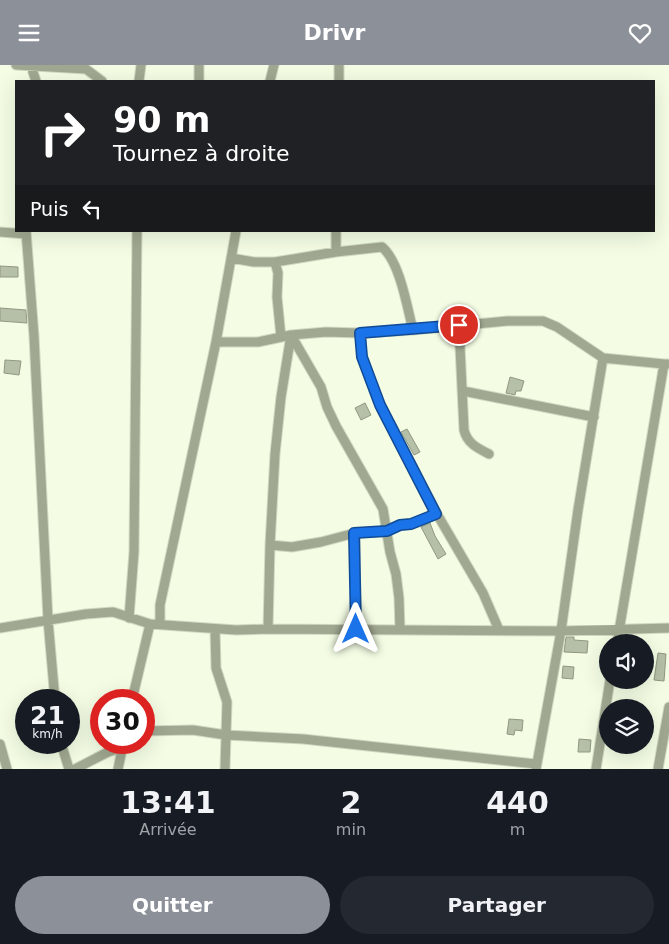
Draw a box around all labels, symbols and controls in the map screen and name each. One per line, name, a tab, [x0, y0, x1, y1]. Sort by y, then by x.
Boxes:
icon: menu	[15, 19, 43, 47]
icon: heart	[626, 19, 654, 47]
text: Drivr	[304, 20, 365, 45]
icon: right	[30, 100, 95, 165]
text: 90 m	[113, 100, 210, 140]
text: Tournez à droite	[113, 141, 290, 166]
icon: left	[78, 195, 106, 223]
text: Puis	[30, 198, 68, 220]
pin	[438, 304, 480, 346]
icon: arrive	[445, 311, 473, 339]
position arrow	[329, 602, 381, 654]
map controls	[599, 634, 654, 754]
button: sound	[599, 634, 654, 689]
speed limit sign: 30	[90, 689, 155, 754]
button: layers	[599, 699, 654, 754]
text: 21	[30, 701, 65, 730]
text: km/h	[32, 727, 63, 741]
text: 13:41	[120, 785, 216, 820]
text: 2	[340, 785, 361, 820]
text: 440	[486, 785, 549, 820]
text: Arrivée	[139, 820, 197, 839]
text: min	[336, 820, 366, 839]
text: m	[510, 820, 525, 839]
button: Quitter	[15, 876, 330, 934]
button: Partager	[340, 876, 654, 934]

